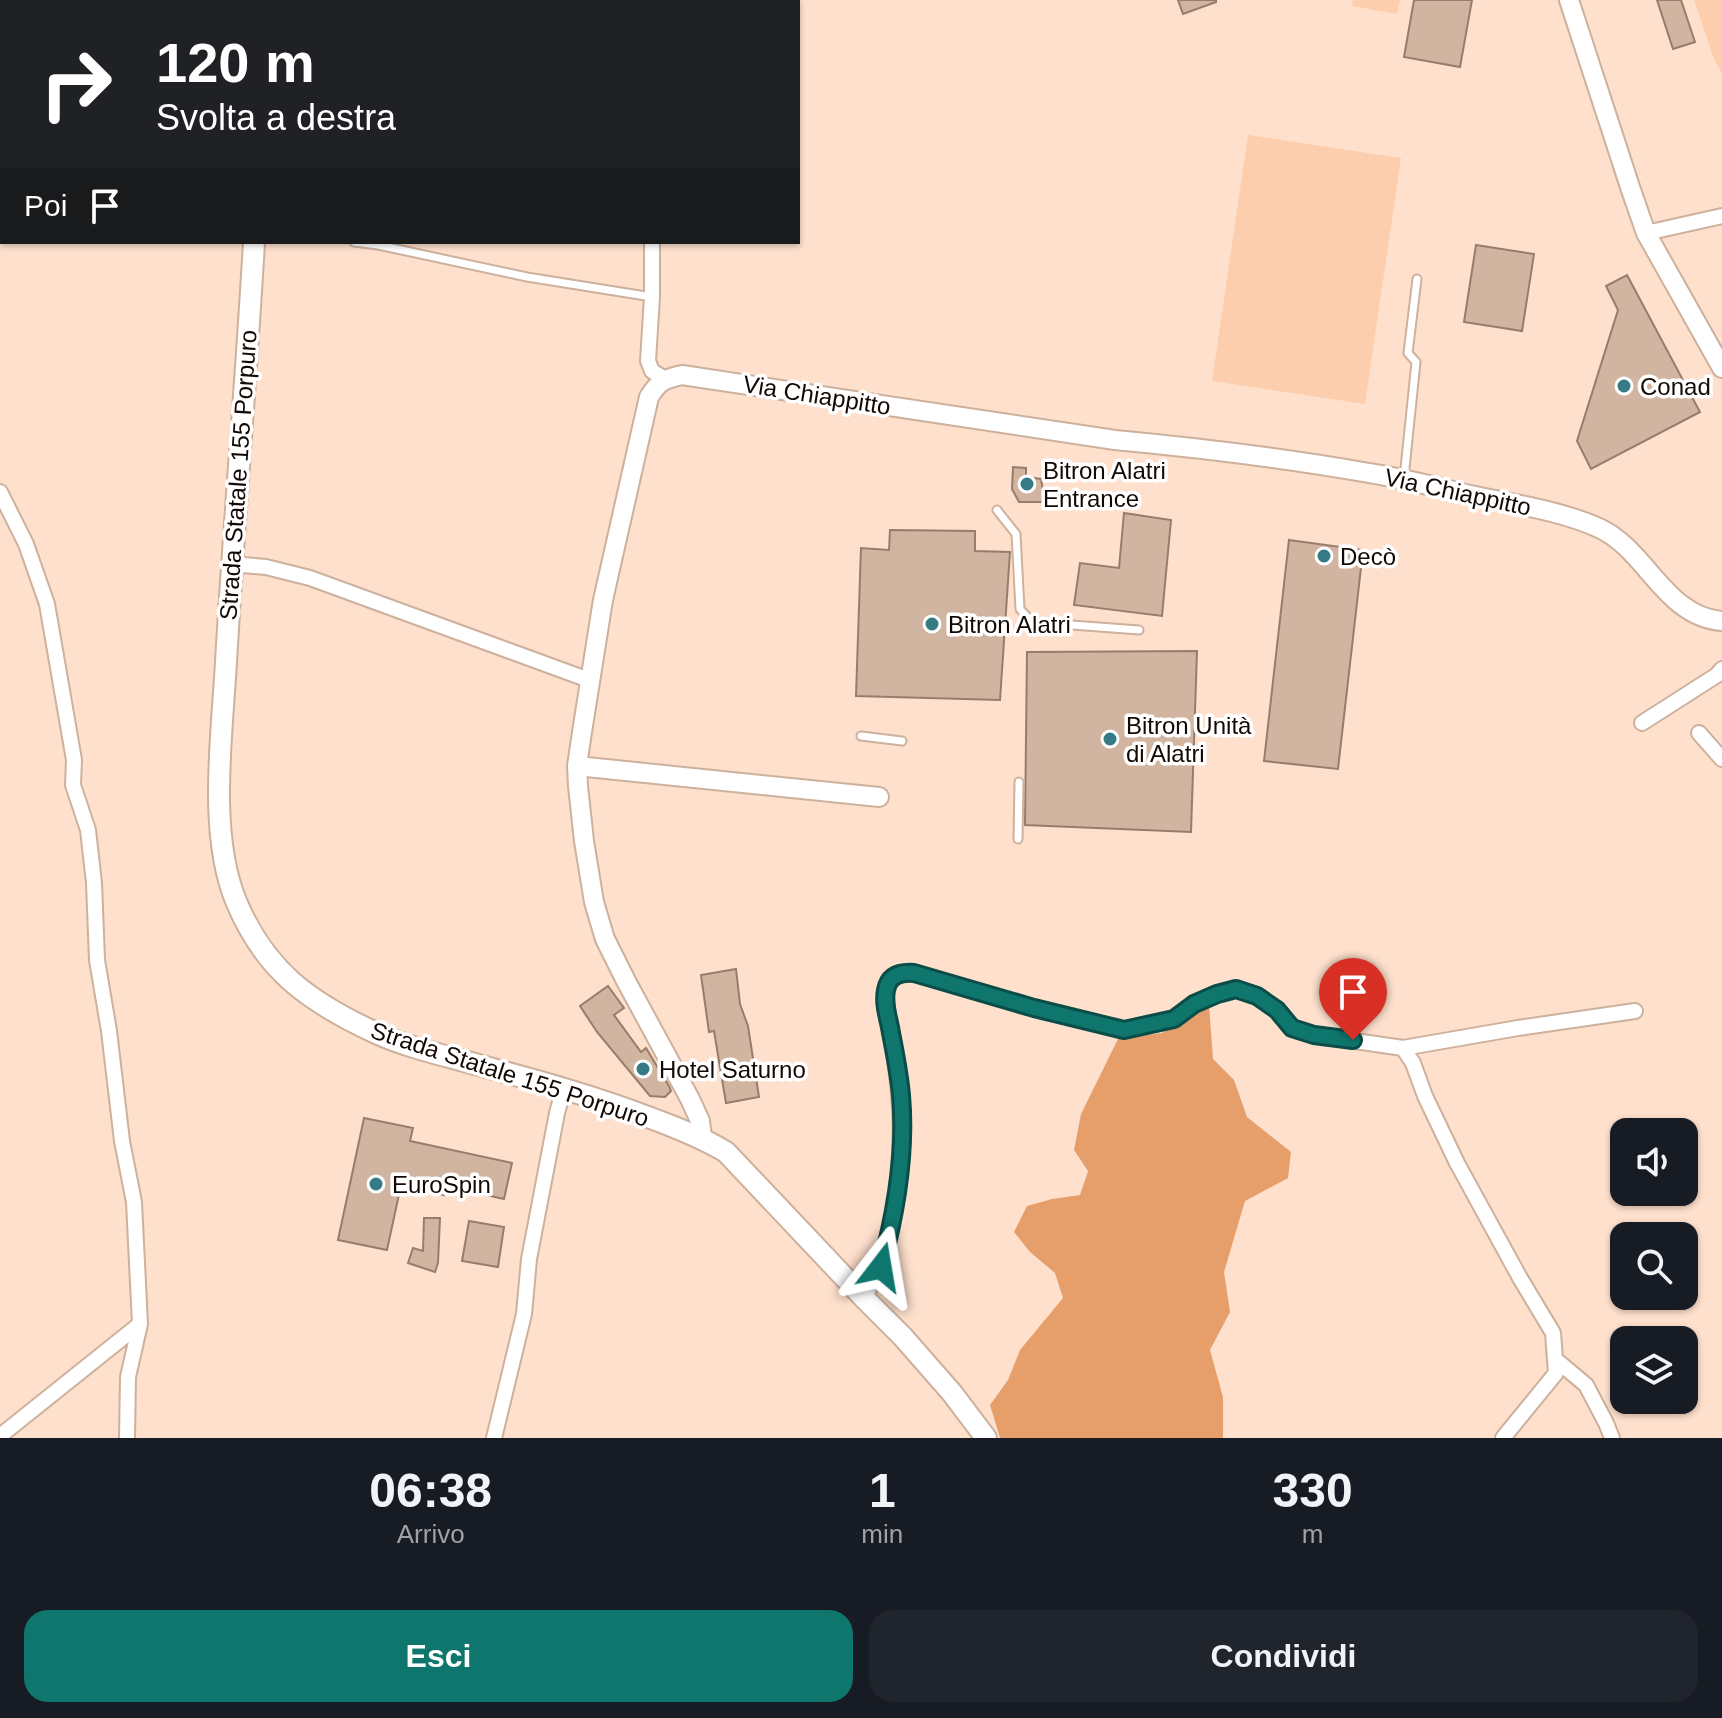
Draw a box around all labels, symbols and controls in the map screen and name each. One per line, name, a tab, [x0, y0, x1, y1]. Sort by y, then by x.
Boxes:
text: 120 m	[156, 31, 315, 94]
icon: right	[24, 32, 128, 136]
text: Svolta a destra	[156, 97, 396, 138]
icon: arrive	[83, 184, 127, 228]
text: Poi	[24, 189, 67, 222]
street label: Strada Statale 155 Porpuro	[214, 329, 262, 621]
street label: Via Chiappitto	[741, 370, 893, 420]
place label: Conad	[1640, 373, 1711, 400]
marker: Conad	[1615, 377, 1633, 395]
place label: Bitron Alatri Entrance	[1043, 457, 1166, 512]
street label: Via Chiappitto	[1382, 463, 1534, 521]
marker: Bitron Alatri Entrance	[1018, 475, 1036, 493]
place label: Decò	[1340, 543, 1396, 570]
marker: Decò	[1315, 547, 1333, 565]
place label: Bitron Alatri	[948, 611, 1071, 638]
marker: Bitron Alatri	[923, 615, 941, 633]
place label: Bitron Unità di Alatri	[1126, 712, 1252, 767]
marker: Bitron Unità di Alatri	[1101, 730, 1119, 748]
pin	[1319, 958, 1387, 1040]
icon: arrive	[1331, 970, 1375, 1014]
street label: Strada Statale 155 Porpuro	[368, 1016, 652, 1132]
place label: Hotel Saturno	[659, 1056, 806, 1083]
marker: Hotel Saturno	[634, 1060, 652, 1078]
map controls	[1610, 1118, 1698, 1414]
button: sound	[1610, 1118, 1698, 1206]
place label: EuroSpin	[392, 1171, 491, 1198]
marker: EuroSpin	[367, 1175, 385, 1193]
button: search	[1610, 1222, 1698, 1310]
position arrow	[839, 1225, 923, 1309]
button: layers	[1610, 1326, 1698, 1414]
text: 06:38	[369, 1464, 492, 1517]
text: 1	[869, 1464, 896, 1517]
text: 330	[1273, 1464, 1353, 1517]
text: Arrivo	[397, 1519, 465, 1549]
text: min	[861, 1519, 903, 1549]
text: m	[1302, 1519, 1323, 1549]
button: Esci	[24, 1610, 853, 1702]
button: Condividi	[869, 1610, 1698, 1702]

